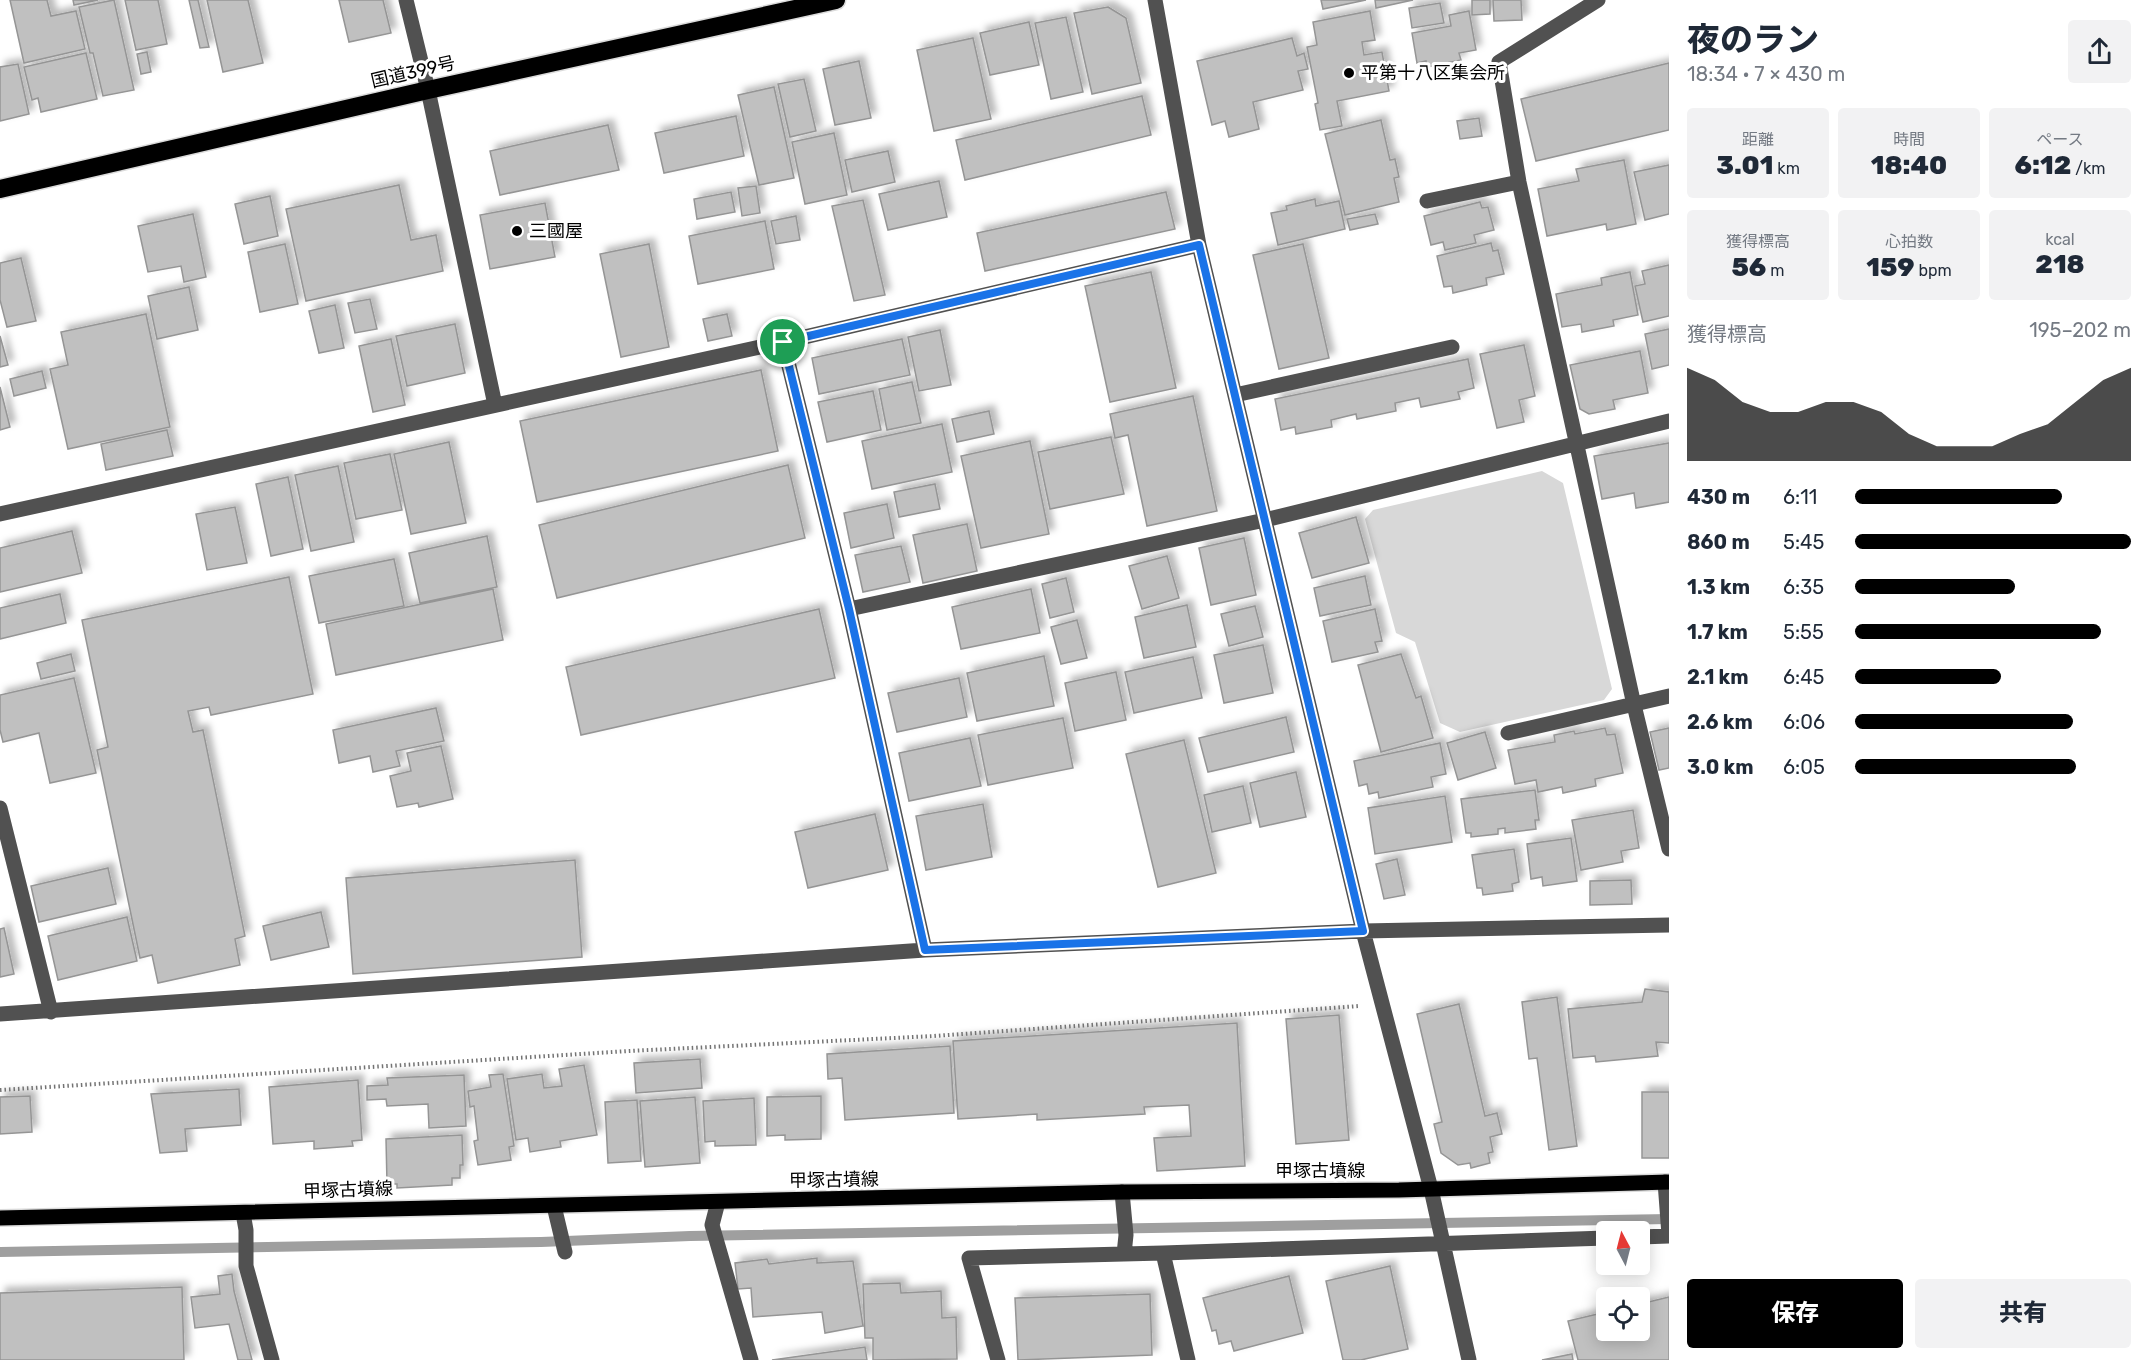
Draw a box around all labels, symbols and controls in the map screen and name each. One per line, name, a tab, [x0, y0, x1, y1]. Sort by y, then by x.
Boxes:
text: 夜のラン	[1687, 20, 1819, 59]
button: share	[2068, 20, 2131, 83]
street label: 国道399号	[369, 52, 457, 92]
place label: 平第十八区集会所	[1361, 62, 1505, 84]
text: 18:34 · 7 × 430 m	[1687, 62, 1845, 86]
marker: 平第十八区集会所	[1342, 66, 1356, 80]
text: 距離	[1742, 130, 1774, 149]
text: 時間	[1893, 130, 1925, 149]
text: ペース	[2036, 130, 2084, 149]
text: 3.01	[1716, 150, 1773, 181]
text: 18:40	[1871, 150, 1947, 181]
text: 6:12	[2015, 150, 2071, 181]
text: km	[1773, 159, 1800, 178]
text: /km	[2071, 159, 2105, 178]
place label: 三國屋	[529, 220, 583, 242]
marker: 三國屋	[510, 224, 524, 238]
text: kcal	[2045, 230, 2075, 249]
text: 獲得標高	[1726, 232, 1790, 251]
text: 心拍数	[1885, 232, 1933, 251]
text: 218	[2035, 249, 2085, 280]
text: 56	[1732, 252, 1766, 283]
text: 159	[1866, 252, 1915, 283]
text: m	[1766, 261, 1784, 280]
text: bpm	[1915, 261, 1952, 280]
pin	[757, 316, 808, 367]
text: 195–202 m	[2029, 318, 2131, 342]
text: 獲得標高	[1687, 322, 1767, 346]
icon: arrive	[766, 325, 799, 358]
text: 430 m	[1687, 485, 1750, 509]
text: 6:11	[1783, 485, 1817, 509]
text: 860 m	[1687, 530, 1750, 554]
text: 5:45	[1783, 530, 1824, 554]
text: 1.3 km	[1687, 575, 1750, 599]
text: 6:35	[1783, 575, 1824, 599]
text: 1.7 km	[1687, 620, 1748, 644]
text: 5:55	[1783, 620, 1824, 644]
text: 2.1 km	[1687, 665, 1749, 689]
text: 6:45	[1783, 665, 1824, 689]
text: 2.6 km	[1687, 710, 1753, 734]
text: 6:06	[1783, 710, 1825, 734]
text: 3.0 km	[1687, 755, 1754, 779]
text: 6:05	[1783, 755, 1825, 779]
street label: 甲塚古墳線	[1275, 1160, 1365, 1182]
street label: 甲塚古墳線	[789, 1168, 879, 1192]
street label: 甲塚古墳線	[303, 1177, 393, 1203]
north arrow	[1596, 1221, 1650, 1275]
map controls	[1596, 1221, 1650, 1341]
button: 保存	[1687, 1279, 1903, 1348]
button: 共有	[1915, 1279, 2131, 1348]
button: locate	[1596, 1287, 1650, 1341]

